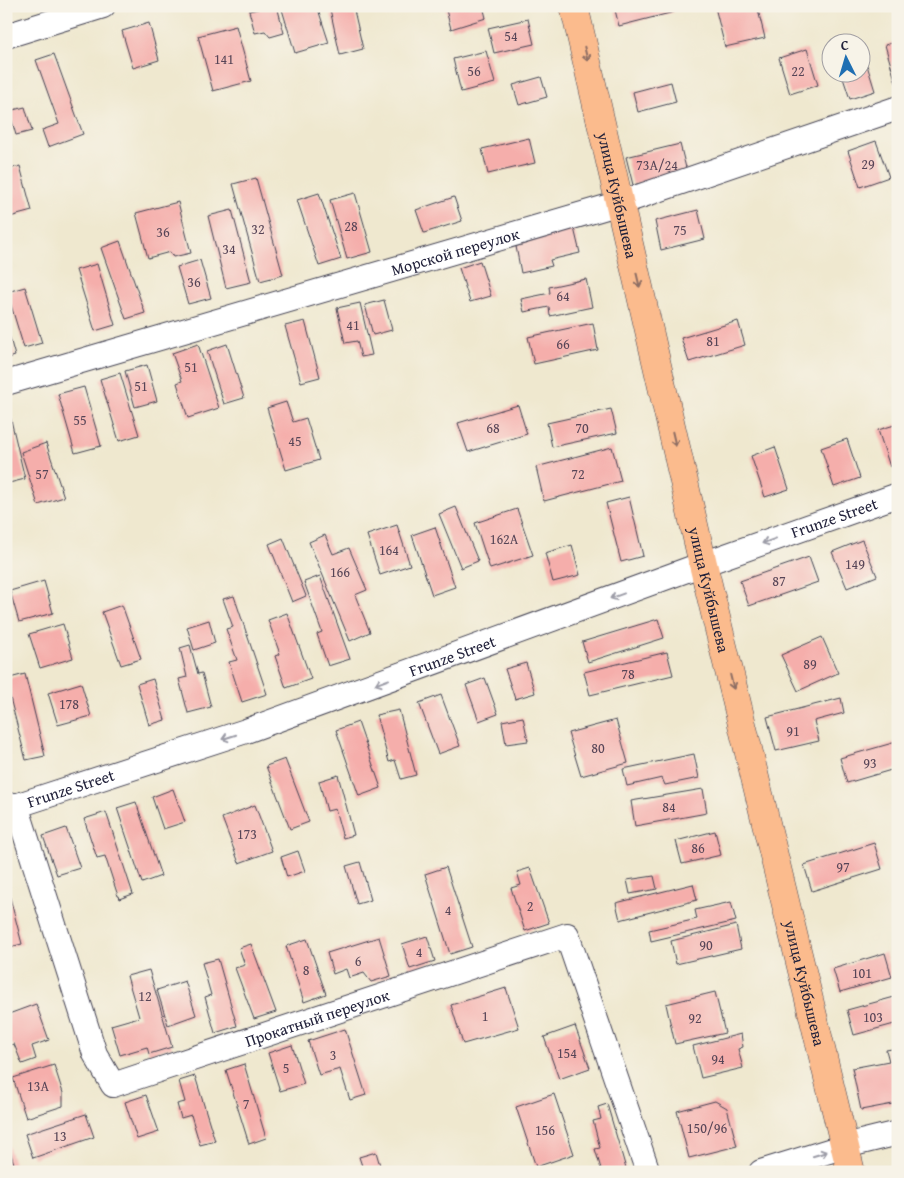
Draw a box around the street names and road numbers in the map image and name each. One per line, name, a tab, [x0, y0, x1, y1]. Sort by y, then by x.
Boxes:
street label: улица Куйбышева	[591, 129, 644, 261]
street label: Морской переулок	[388, 221, 523, 281]
street label: Frunze Street	[787, 491, 881, 544]
street label: улица Куйбышева	[683, 523, 736, 655]
street label: Frunze Street	[406, 629, 499, 682]
street label: Frunze Street	[24, 762, 118, 813]
street label: улица Куйбышева	[778, 917, 832, 1049]
street label: Прокатный переулок	[242, 982, 393, 1053]

